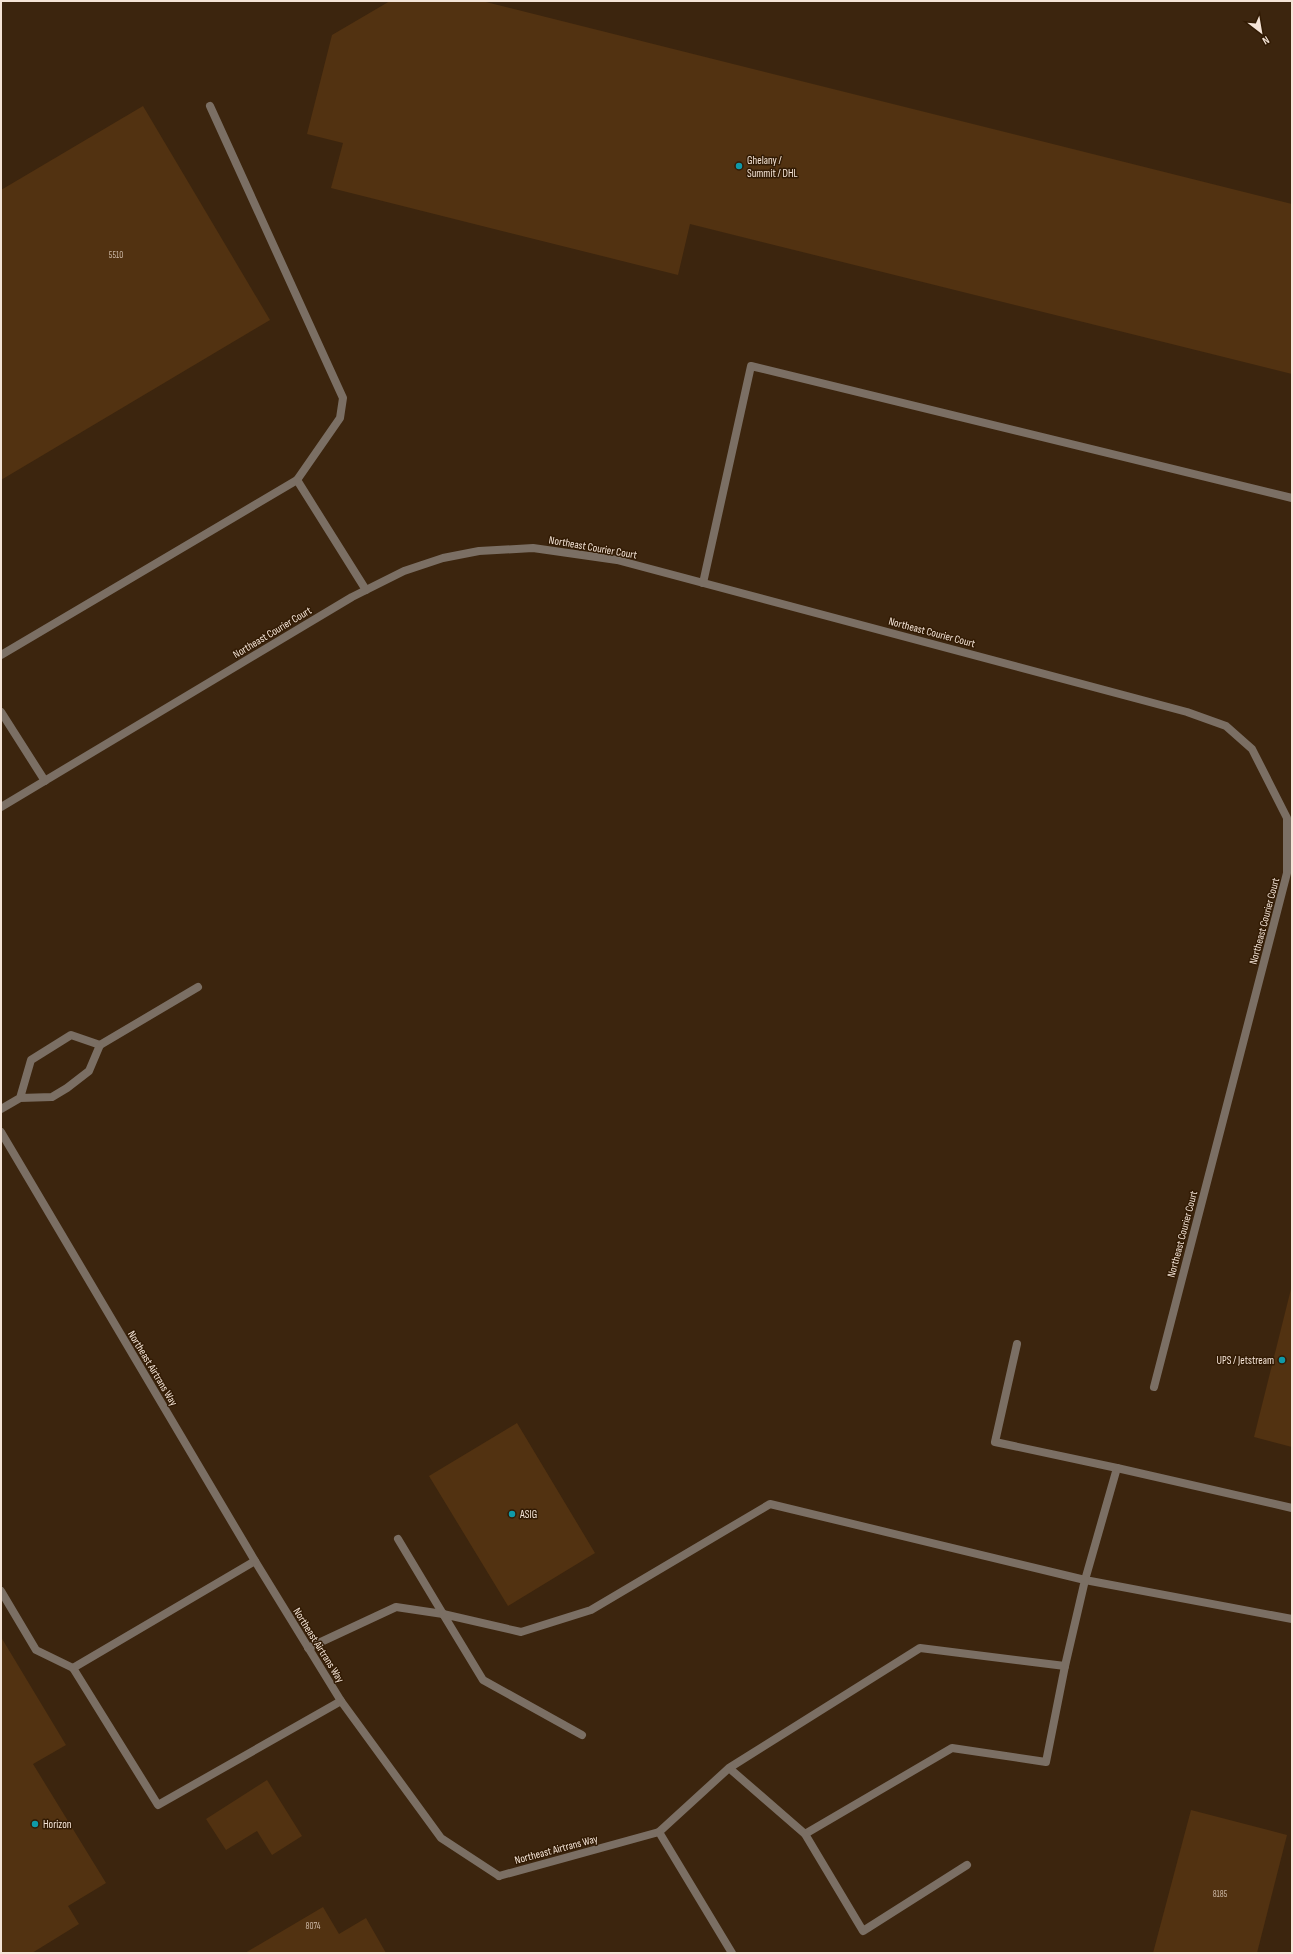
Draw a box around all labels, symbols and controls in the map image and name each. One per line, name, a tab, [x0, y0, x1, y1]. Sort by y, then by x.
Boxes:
north arrow	[1241, 12, 1281, 52]
text: N	[1260, 33, 1272, 47]
place label: Ghelany / Summit / DHL	[747, 154, 798, 180]
marker: Ghelany / Summit / DHL	[734, 161, 744, 171]
house number: 5510	[109, 250, 123, 261]
street label: Northeast Courier Court	[548, 533, 639, 562]
street label: Northeast Courier Court	[231, 604, 314, 661]
street label: Northeast Courier Court	[887, 615, 977, 650]
street label: Northeast Courier Court	[1247, 876, 1282, 966]
street label: Northeast Courier Court	[1165, 1189, 1200, 1279]
street label: Northeast Airtrans Way	[125, 1328, 181, 1409]
place label: UPS / Jetstream	[1217, 1354, 1274, 1367]
marker: UPS / Jetstream	[1277, 1355, 1287, 1365]
place label: ASIG	[519, 1508, 537, 1521]
marker: ASIG	[507, 1509, 517, 1519]
street label: Northeast Airtrans Way	[290, 1606, 347, 1686]
place label: Horizon	[43, 1818, 72, 1831]
marker: Horizon	[30, 1819, 40, 1829]
street label: Northeast Airtrans Way	[513, 1832, 600, 1867]
house number: 8185	[1213, 1889, 1228, 1900]
house number: 8074	[306, 1921, 321, 1932]

